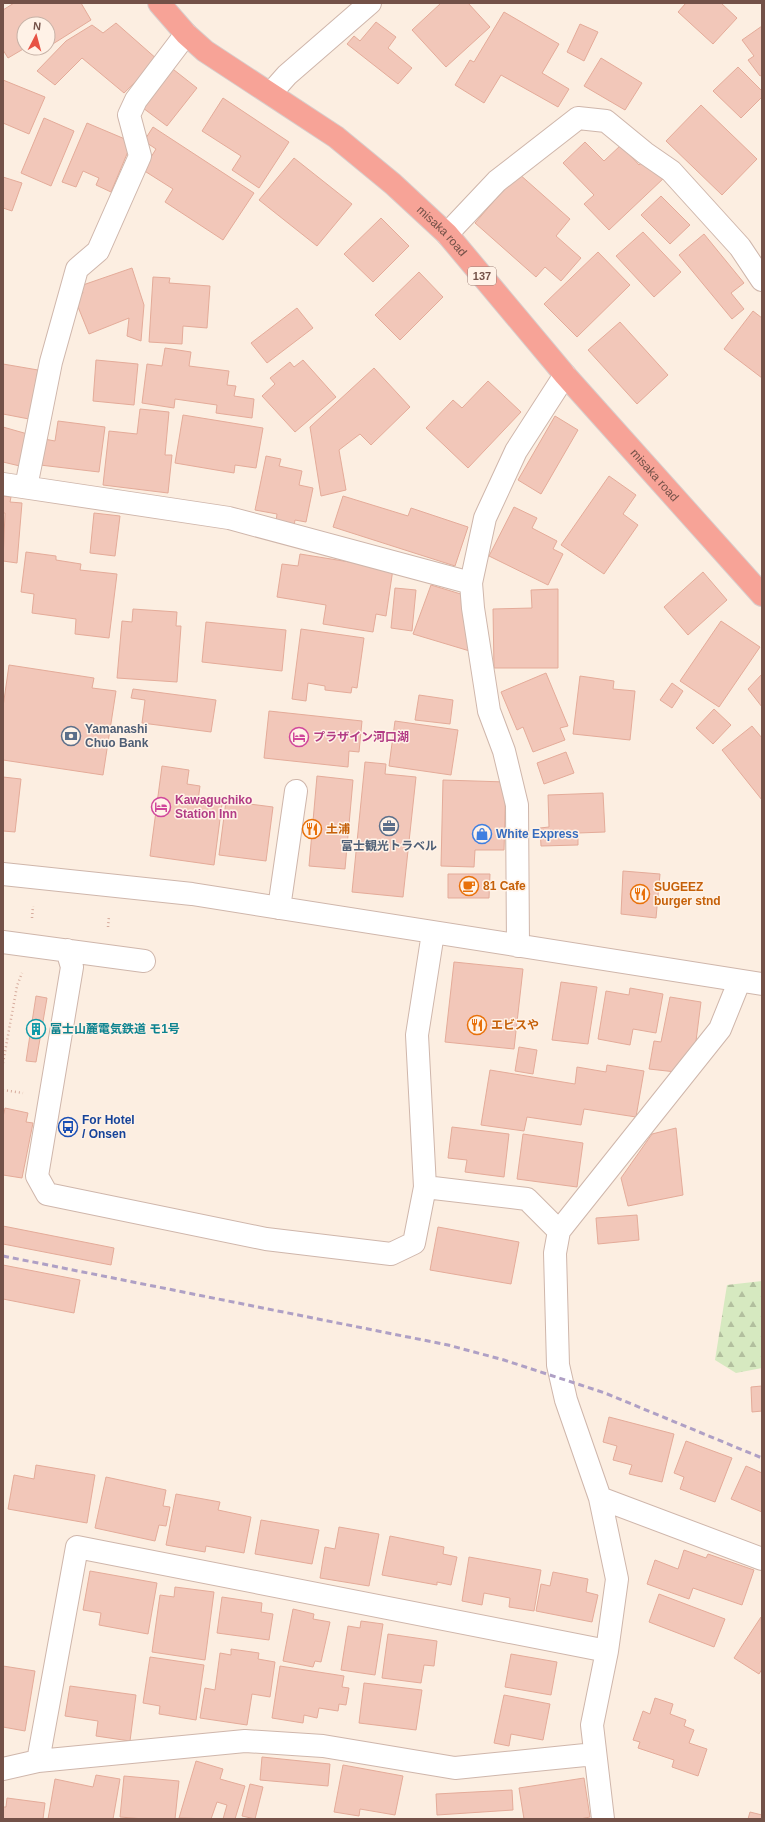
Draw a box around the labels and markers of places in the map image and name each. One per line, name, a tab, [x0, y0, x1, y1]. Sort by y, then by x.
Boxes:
place label: Yamanashi Chuo Bank	[85, 722, 149, 750]
bank icon: Yamanashi Chuo Bank	[60, 725, 82, 747]
hotel icon: プラザイン河口湖	[288, 726, 310, 748]
place label: プラザイン河口湖	[313, 730, 409, 744]
place label: Kawaguchiko Station Inn	[175, 793, 252, 821]
hotel icon: Kawaguchiko Station Inn	[150, 796, 172, 818]
office icon: 富士観光トラベル	[378, 815, 400, 837]
restaurant icon: 土浦	[301, 818, 323, 840]
place label: 土浦	[326, 822, 350, 836]
shop icon: White Express	[471, 823, 493, 845]
place label: White Express	[496, 827, 579, 841]
place label: 富士観光トラベル	[341, 839, 437, 853]
cafe icon: 81 Cafe	[458, 875, 480, 897]
place label: 81 Cafe	[483, 879, 526, 893]
place label: SUGEEZ burger stnd	[654, 880, 721, 908]
restaurant icon: SUGEEZ burger stnd	[629, 883, 651, 905]
restaurant icon: エビスや	[466, 1014, 488, 1036]
building icon: 富士山麓電気鉄道 モ1号	[25, 1018, 47, 1040]
place label: エビスや	[491, 1018, 539, 1032]
place label: 富士山麓電気鉄道 モ1号	[50, 1022, 180, 1036]
place label: For Hotel / Onsen	[82, 1113, 135, 1141]
bus stop icon: For Hotel / Onsen	[57, 1116, 79, 1138]

